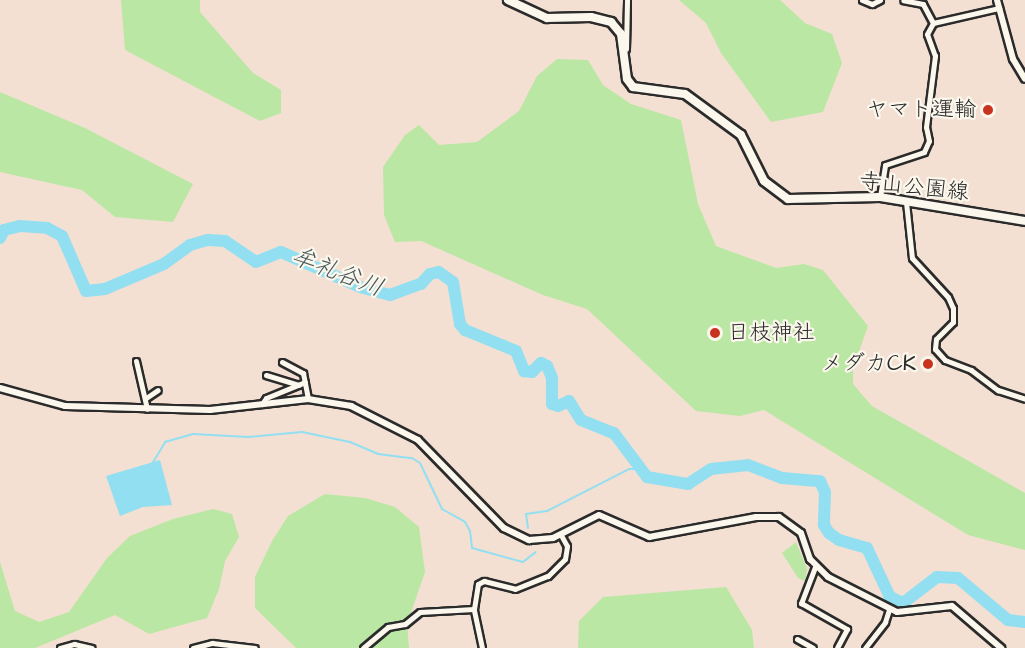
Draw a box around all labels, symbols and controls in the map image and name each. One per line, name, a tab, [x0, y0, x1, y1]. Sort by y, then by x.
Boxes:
place label: ヤマト運輸	[866, 97, 976, 123]
marker: ヤマト運輸	[981, 103, 995, 117]
street label: 寺山公園線	[858, 168, 970, 206]
water label: 牟礼谷川	[287, 242, 387, 304]
place label: 日枝神社	[727, 320, 815, 346]
marker: 日枝神社	[708, 326, 722, 340]
place label: メダカCK	[821, 351, 916, 377]
marker: メダカCK	[921, 357, 935, 371]

